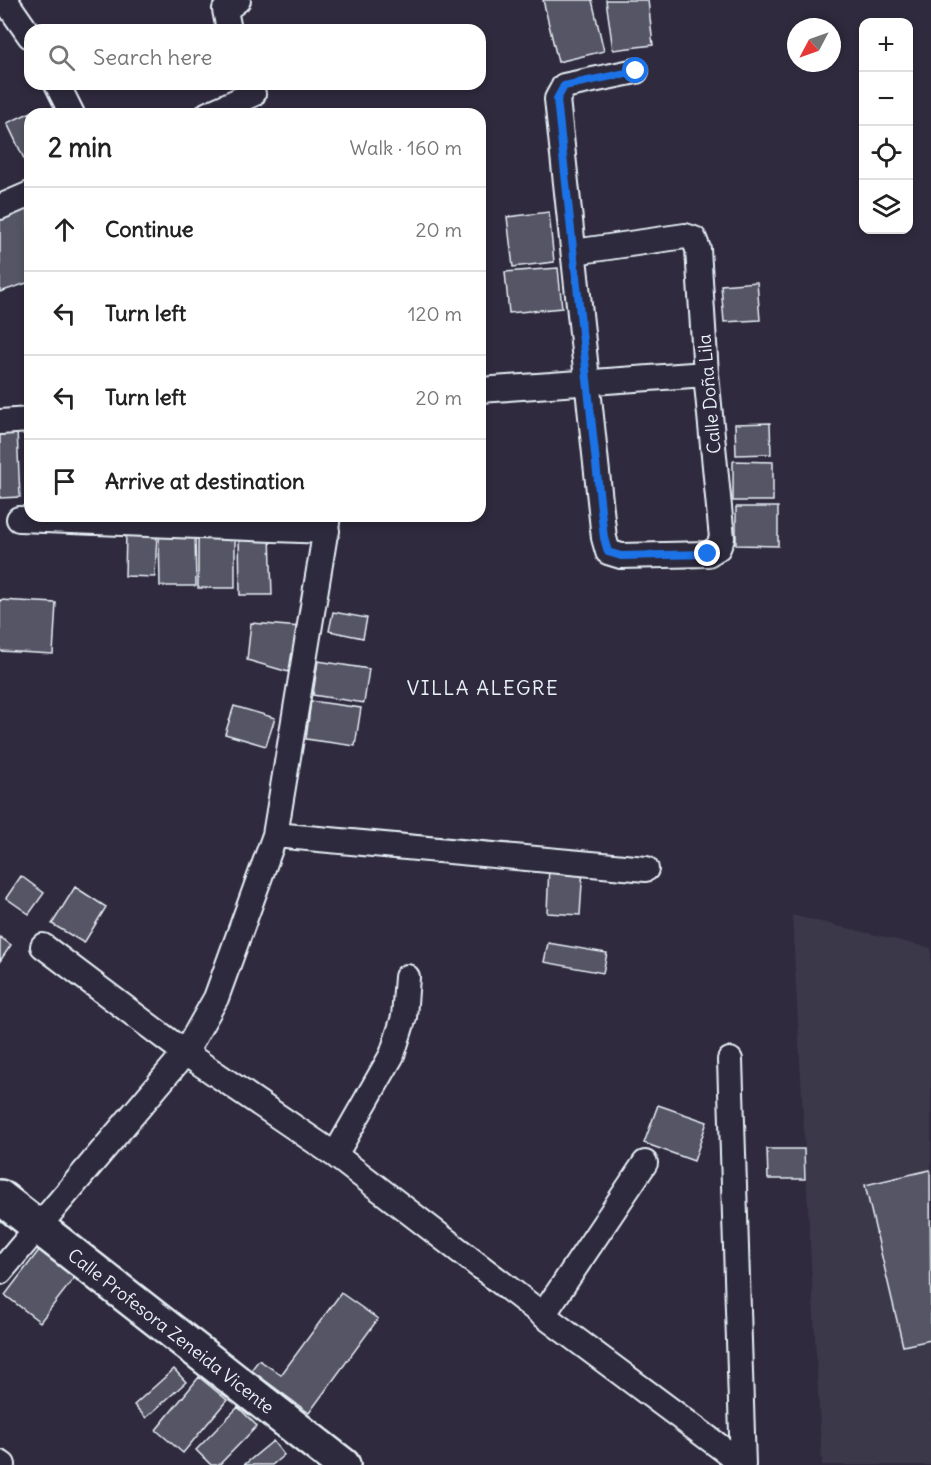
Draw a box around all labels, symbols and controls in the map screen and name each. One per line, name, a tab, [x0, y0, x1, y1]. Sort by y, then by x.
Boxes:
north arrow	[787, 18, 841, 72]
map controls	[859, 18, 913, 234]
button: +	[859, 18, 913, 72]
search box	[24, 24, 486, 90]
icon: search	[45, 41, 78, 74]
text: Search here	[93, 43, 212, 71]
route start	[622, 57, 648, 83]
button: −	[859, 72, 913, 126]
button: locate	[859, 126, 913, 180]
text: 2 min	[48, 131, 112, 164]
text: Walk · 160 m	[349, 135, 462, 160]
button: layers	[859, 180, 913, 234]
icon: ahead	[48, 213, 81, 246]
text: Continue	[105, 215, 194, 243]
text: 20 m	[416, 217, 462, 242]
icon: left	[48, 297, 81, 330]
text: Turn left	[105, 299, 186, 327]
text: 120 m	[408, 301, 462, 326]
street label: Calle Doña Lila	[692, 333, 726, 455]
icon: left	[48, 381, 81, 414]
text: Turn left	[105, 383, 186, 411]
text: 20 m	[416, 385, 462, 410]
icon: arrive	[48, 465, 81, 498]
text: Arrive at destination	[105, 467, 305, 495]
route end	[694, 540, 720, 566]
district label: VILLA ALEGRE	[407, 675, 559, 700]
street label: Calle Profesora Zeneida Vicente	[63, 1243, 279, 1419]

